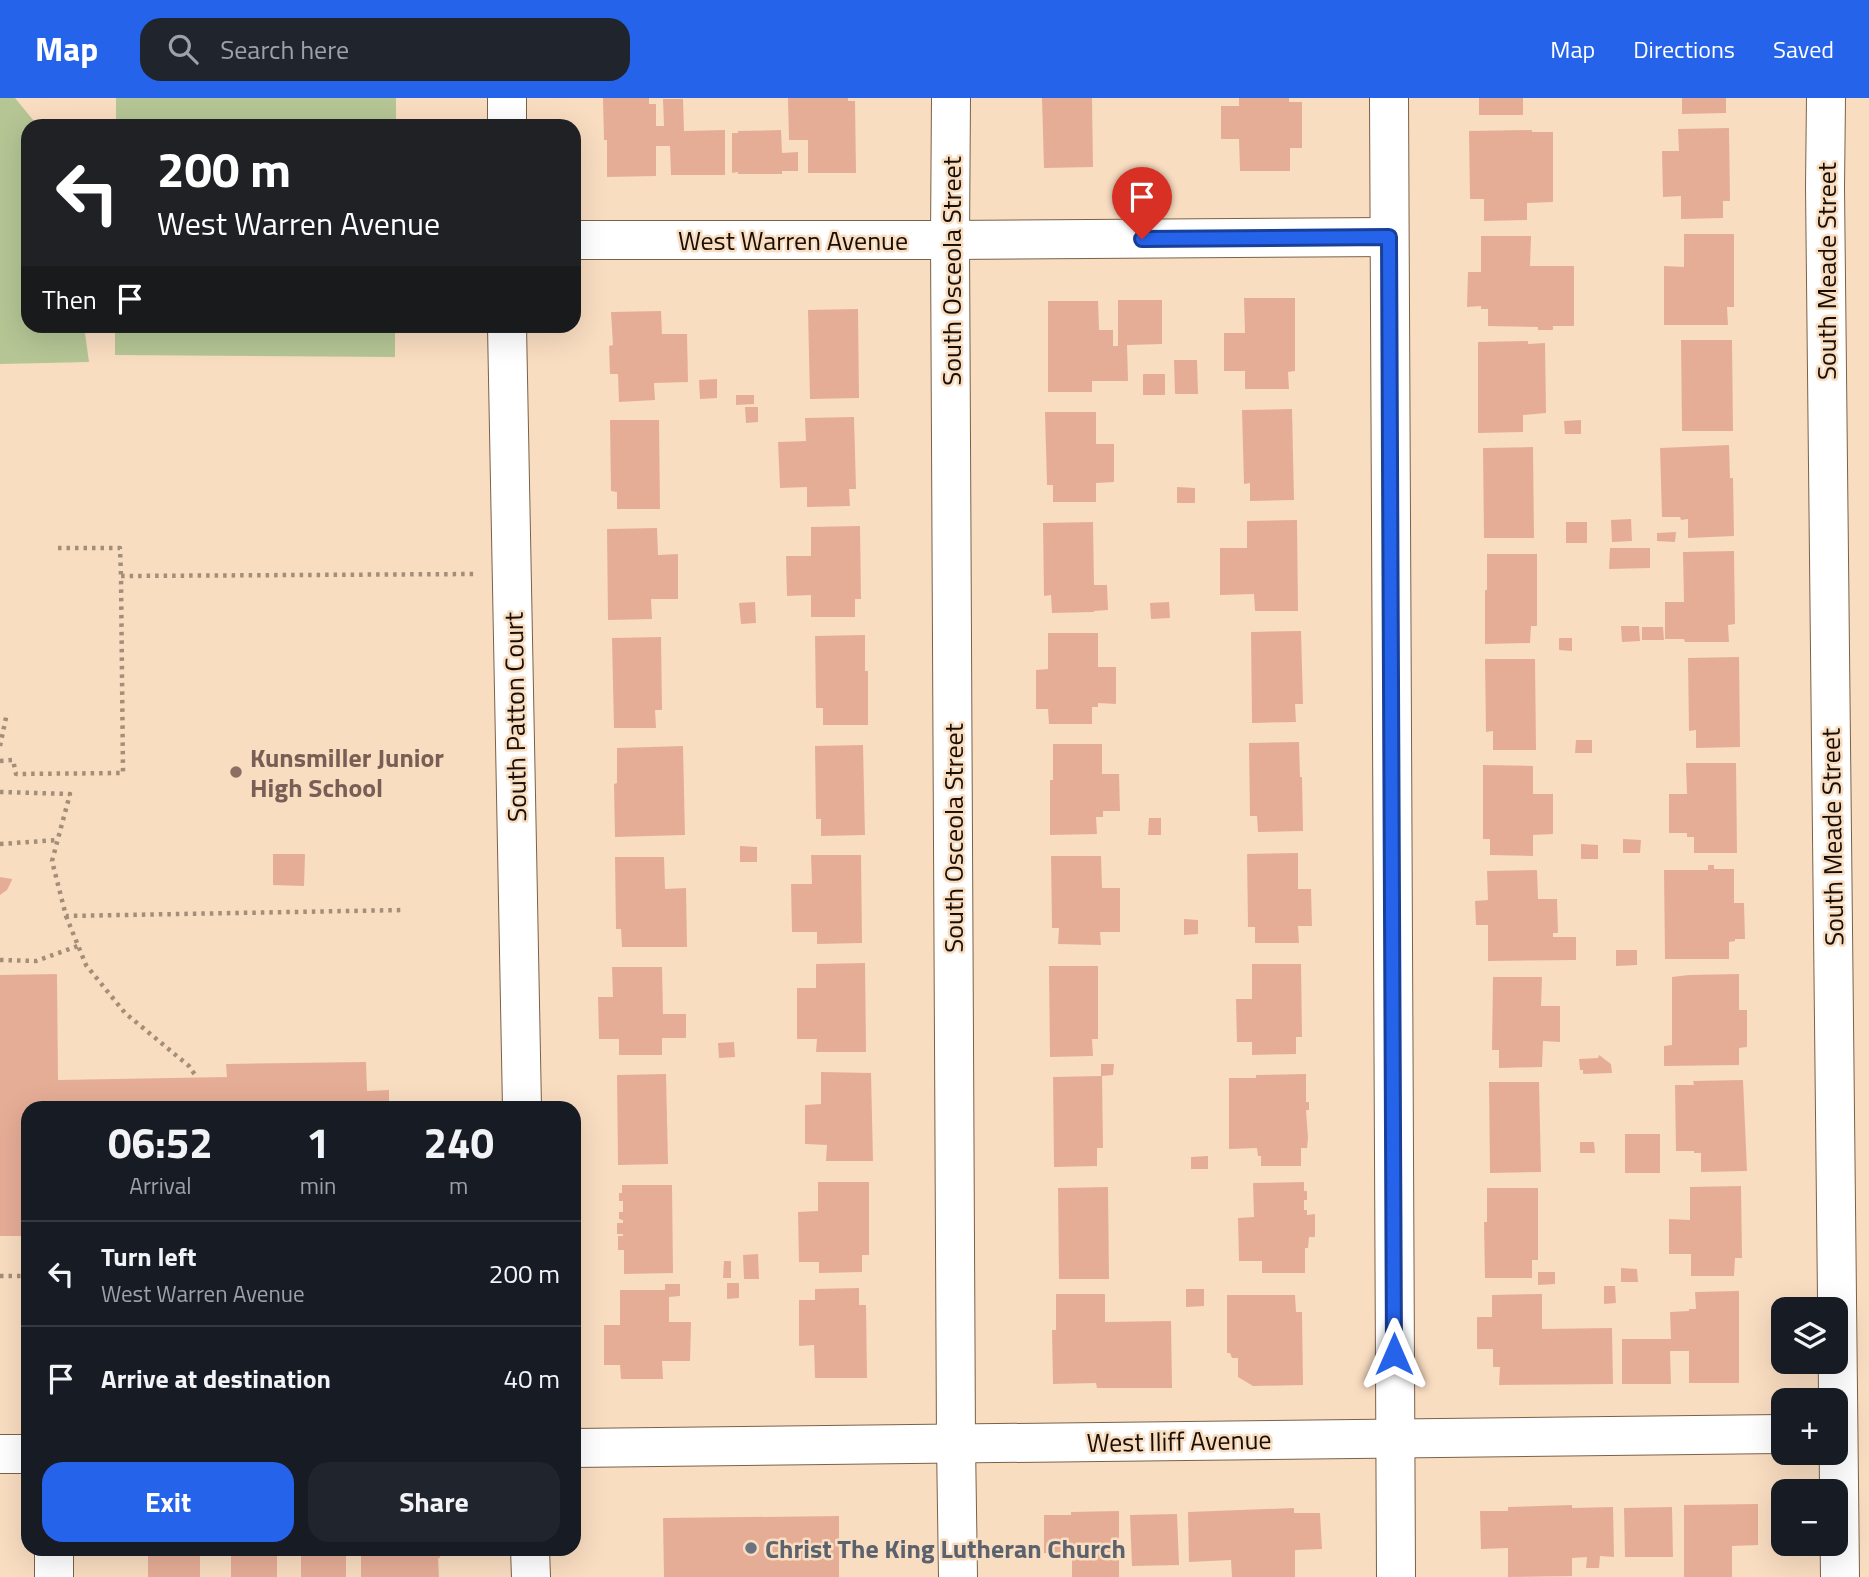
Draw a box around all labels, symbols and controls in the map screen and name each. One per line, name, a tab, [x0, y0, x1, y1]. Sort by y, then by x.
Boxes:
search box	[140, 18, 630, 81]
text: Map	[35, 24, 98, 74]
icon: search	[164, 30, 202, 68]
text: Search here	[220, 30, 349, 69]
text: Map	[1550, 31, 1595, 67]
text: Directions	[1633, 31, 1735, 67]
text: Saved	[1773, 31, 1834, 67]
text: 200 m	[157, 131, 291, 206]
icon: left	[42, 147, 133, 238]
street label: South Osceola Street	[932, 156, 971, 386]
street label: South Meade Street	[1807, 162, 1846, 380]
pin	[1112, 167, 1172, 239]
icon: arrive	[1123, 178, 1161, 216]
text: West Warren Avenue	[157, 199, 440, 247]
street label: West Warren Avenue	[678, 221, 908, 260]
text: Then	[42, 280, 97, 319]
icon: arrive	[111, 280, 149, 318]
street label: South Patton Court	[494, 612, 536, 822]
street label: South Osceola Street	[934, 723, 973, 953]
street label: South Meade Street	[1811, 728, 1853, 946]
place label: Kunsmiller Junior High School	[250, 738, 444, 807]
marker: Kunsmiller Junior High School	[228, 764, 244, 780]
text: 06:52	[108, 1110, 213, 1174]
text: 1	[306, 1110, 330, 1174]
text: 240	[423, 1110, 494, 1174]
text: Arrival	[129, 1168, 192, 1203]
text: min	[300, 1168, 336, 1203]
text: m	[449, 1168, 468, 1203]
text: Turn left	[101, 1237, 196, 1276]
text: 200 m	[489, 1254, 560, 1293]
icon: left	[42, 1255, 80, 1293]
text: West Warren Avenue	[101, 1276, 305, 1311]
map controls	[1771, 1297, 1848, 1556]
button: layers	[1771, 1297, 1848, 1374]
position arrow	[1357, 1317, 1431, 1391]
text: Arrive at destination	[101, 1359, 331, 1398]
text: 40 m	[503, 1359, 560, 1398]
icon: arrive	[42, 1360, 80, 1398]
button: +	[1771, 1388, 1848, 1465]
street label: West Iliff Avenue	[1086, 1420, 1272, 1462]
button: Exit	[42, 1462, 294, 1542]
button: Share	[308, 1462, 560, 1542]
button: −	[1771, 1479, 1848, 1556]
place label: Christ The King Lutheran Church	[765, 1529, 1126, 1568]
marker: Christ The King Lutheran Church	[743, 1540, 759, 1556]

